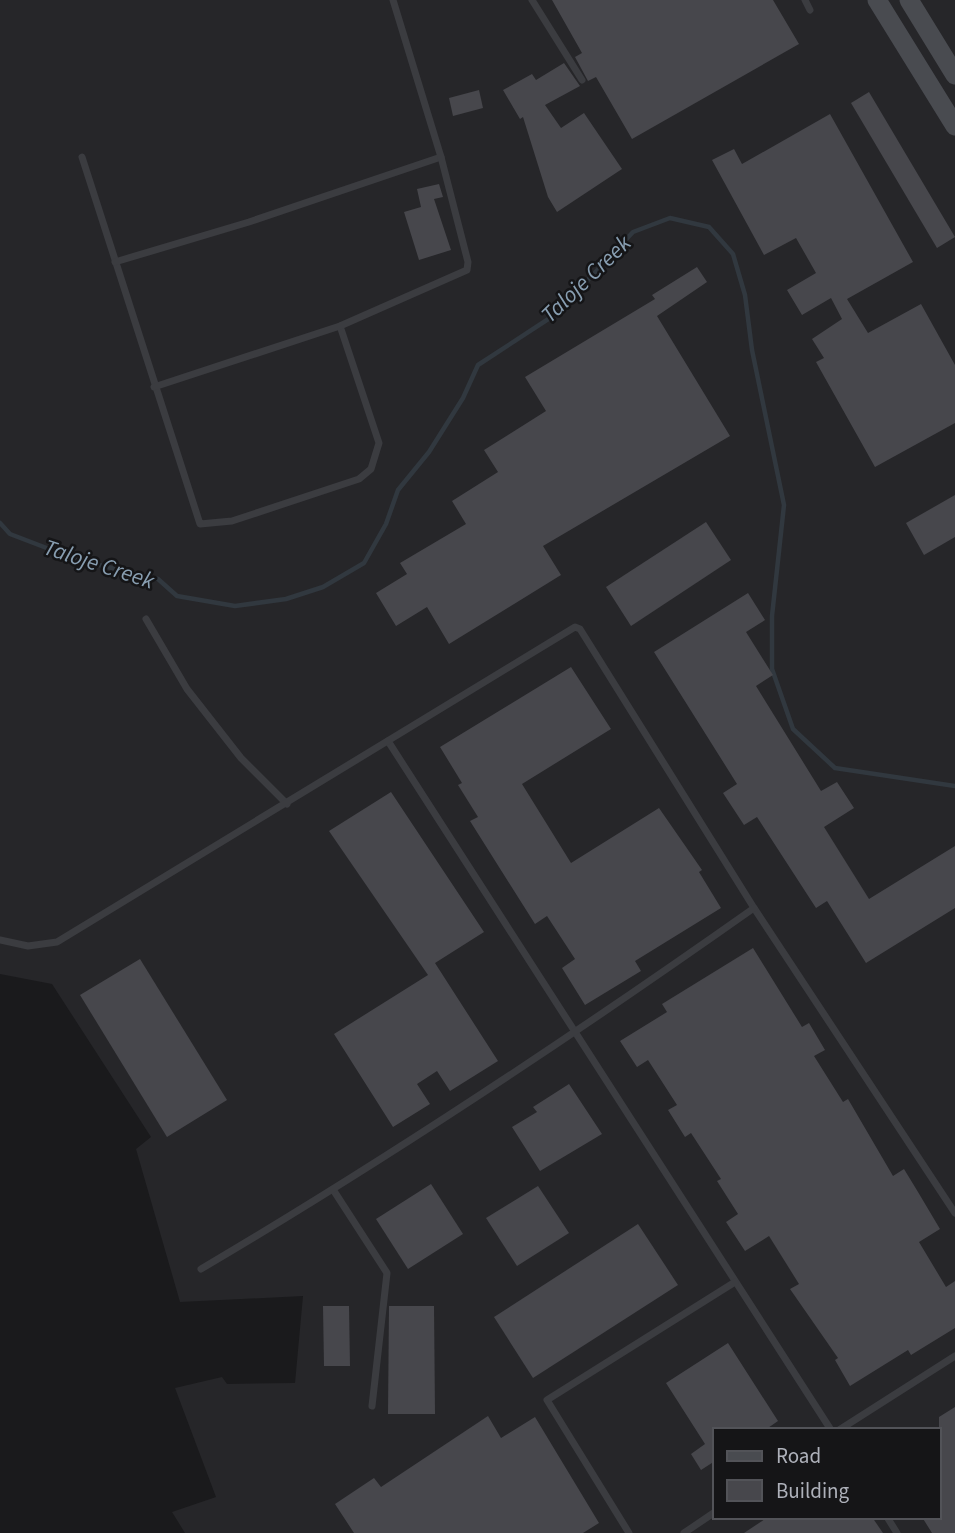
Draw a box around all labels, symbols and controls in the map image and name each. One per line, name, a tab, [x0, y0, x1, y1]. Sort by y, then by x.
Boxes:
water label: Taloje Creek	[533, 227, 639, 331]
water label: Taloje Creek	[40, 531, 159, 598]
legend	[713, 1428, 941, 1519]
text: Road	[776, 1441, 821, 1471]
text: Building	[776, 1476, 850, 1506]

